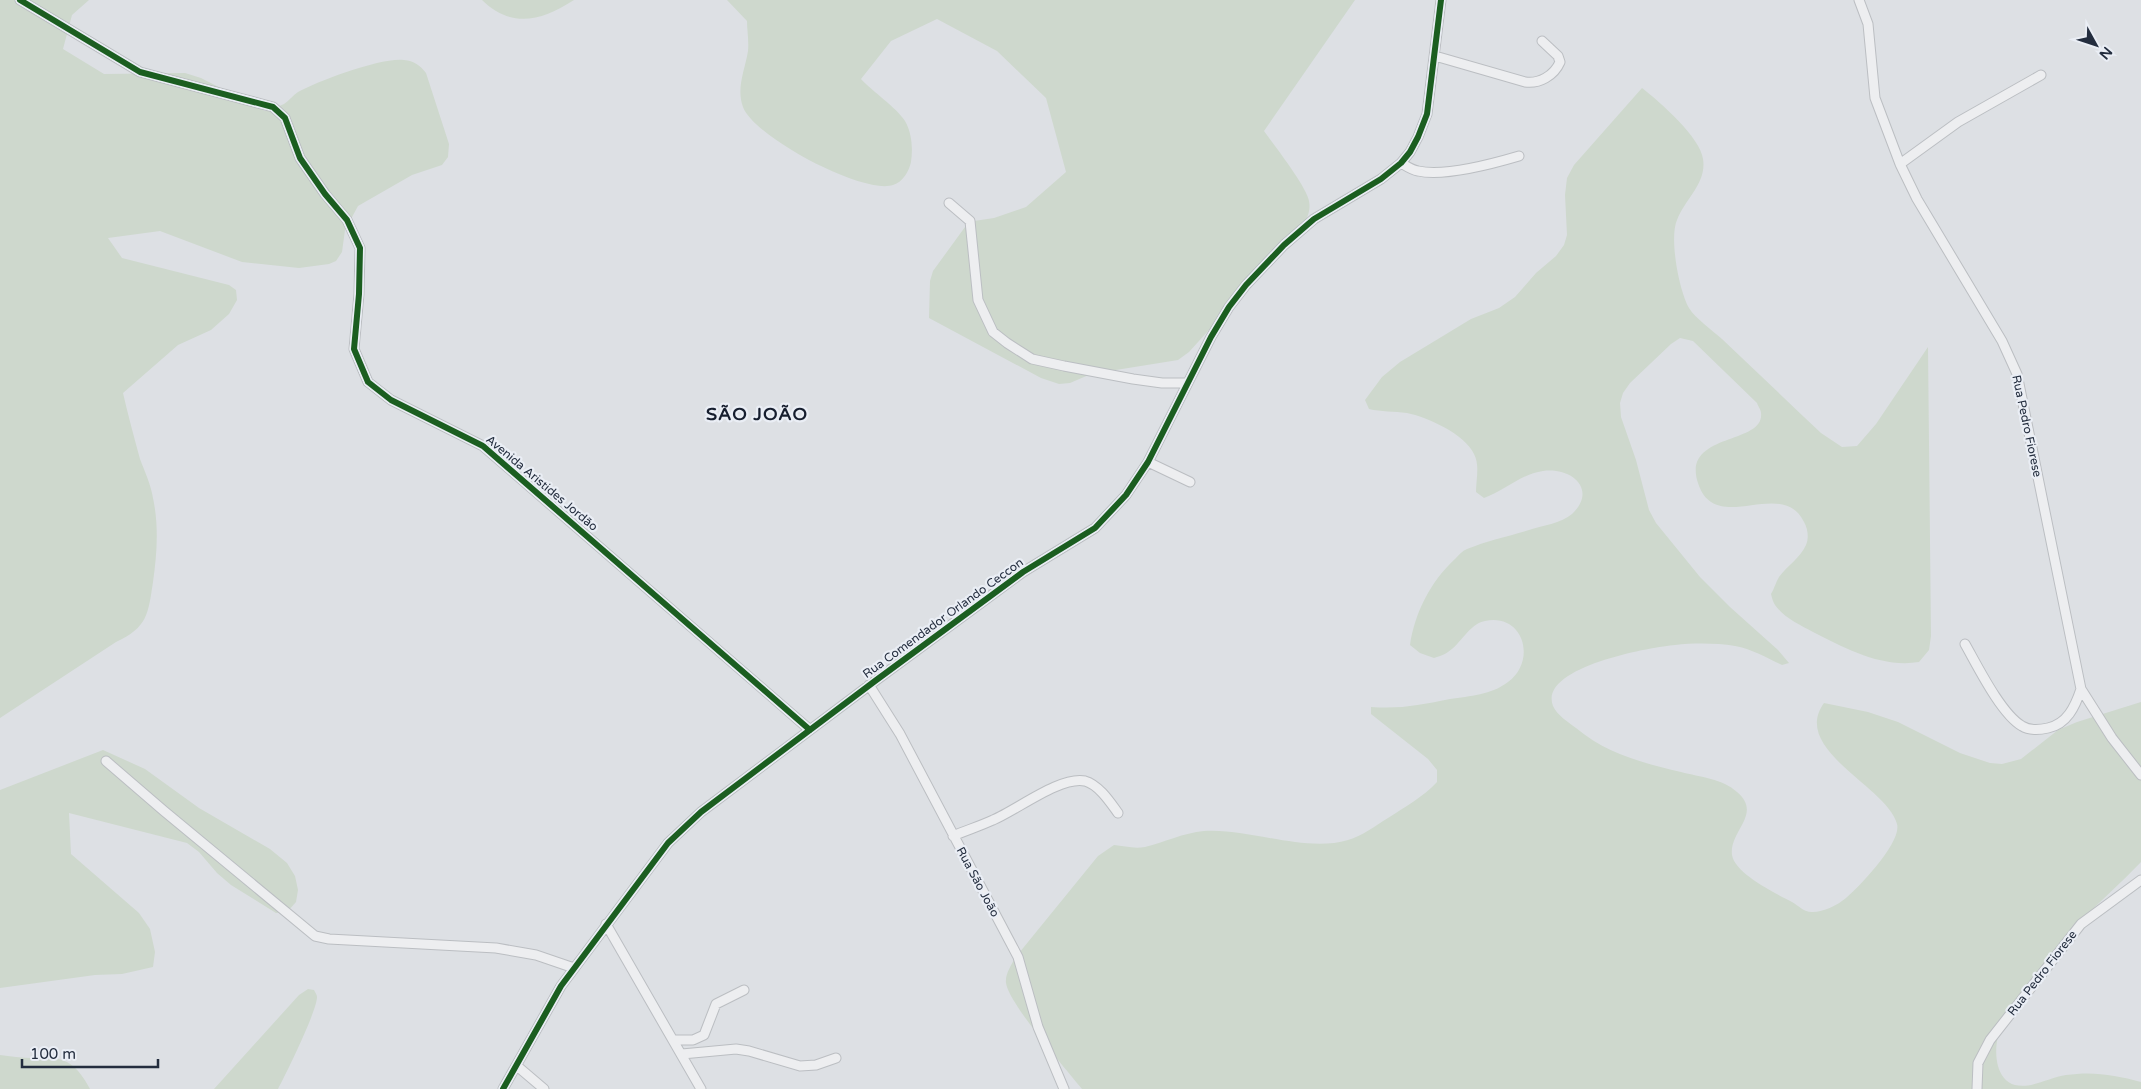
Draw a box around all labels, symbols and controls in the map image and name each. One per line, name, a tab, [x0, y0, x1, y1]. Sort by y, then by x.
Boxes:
north arrow	[2071, 20, 2121, 70]
text: N	[2095, 43, 2116, 63]
street label: Rua Pedro Fiorese	[2009, 374, 2045, 479]
district label: SÃO JOÃO	[706, 403, 808, 425]
street label: Avenida Aristides Jordão	[483, 432, 601, 534]
street label: Rua Comendador Orlando Ceccon	[860, 555, 1026, 681]
street label: Rua São João	[954, 845, 1002, 919]
street label: Rua Pedro Fiorese	[2004, 928, 2080, 1018]
scale bar	[22, 1036, 159, 1068]
text: 100 m	[30, 1045, 76, 1063]

